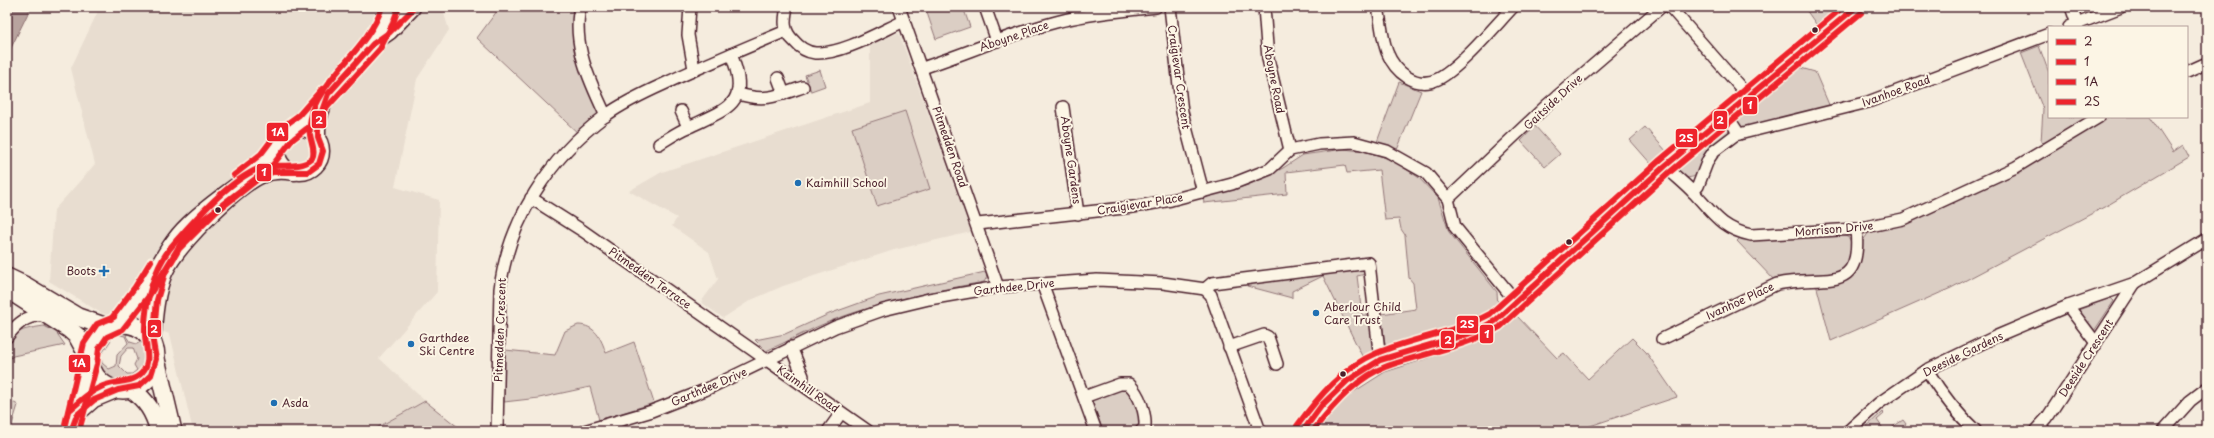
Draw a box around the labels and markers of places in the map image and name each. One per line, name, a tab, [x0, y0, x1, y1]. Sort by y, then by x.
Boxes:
unlabelled marker	[1810, 25, 1820, 35]
place label: Kaimhill School	[806, 174, 887, 191]
marker: Kaimhill School	[793, 178, 803, 188]
unlabelled marker	[213, 205, 223, 215]
unlabelled marker	[1564, 237, 1574, 247]
place label: Boots	[66, 262, 96, 279]
marker: Boots	[99, 266, 109, 276]
place label: Aberlour Child Care Trust	[1324, 298, 1401, 328]
marker: Aberlour Child Care Trust	[1311, 308, 1321, 318]
place label: Garthdee Ski Centre	[419, 329, 475, 359]
marker: Garthdee Ski Centre	[406, 339, 416, 349]
unlabelled marker	[1338, 369, 1348, 379]
place label: Asda	[282, 394, 309, 411]
marker: Asda	[269, 398, 279, 408]

